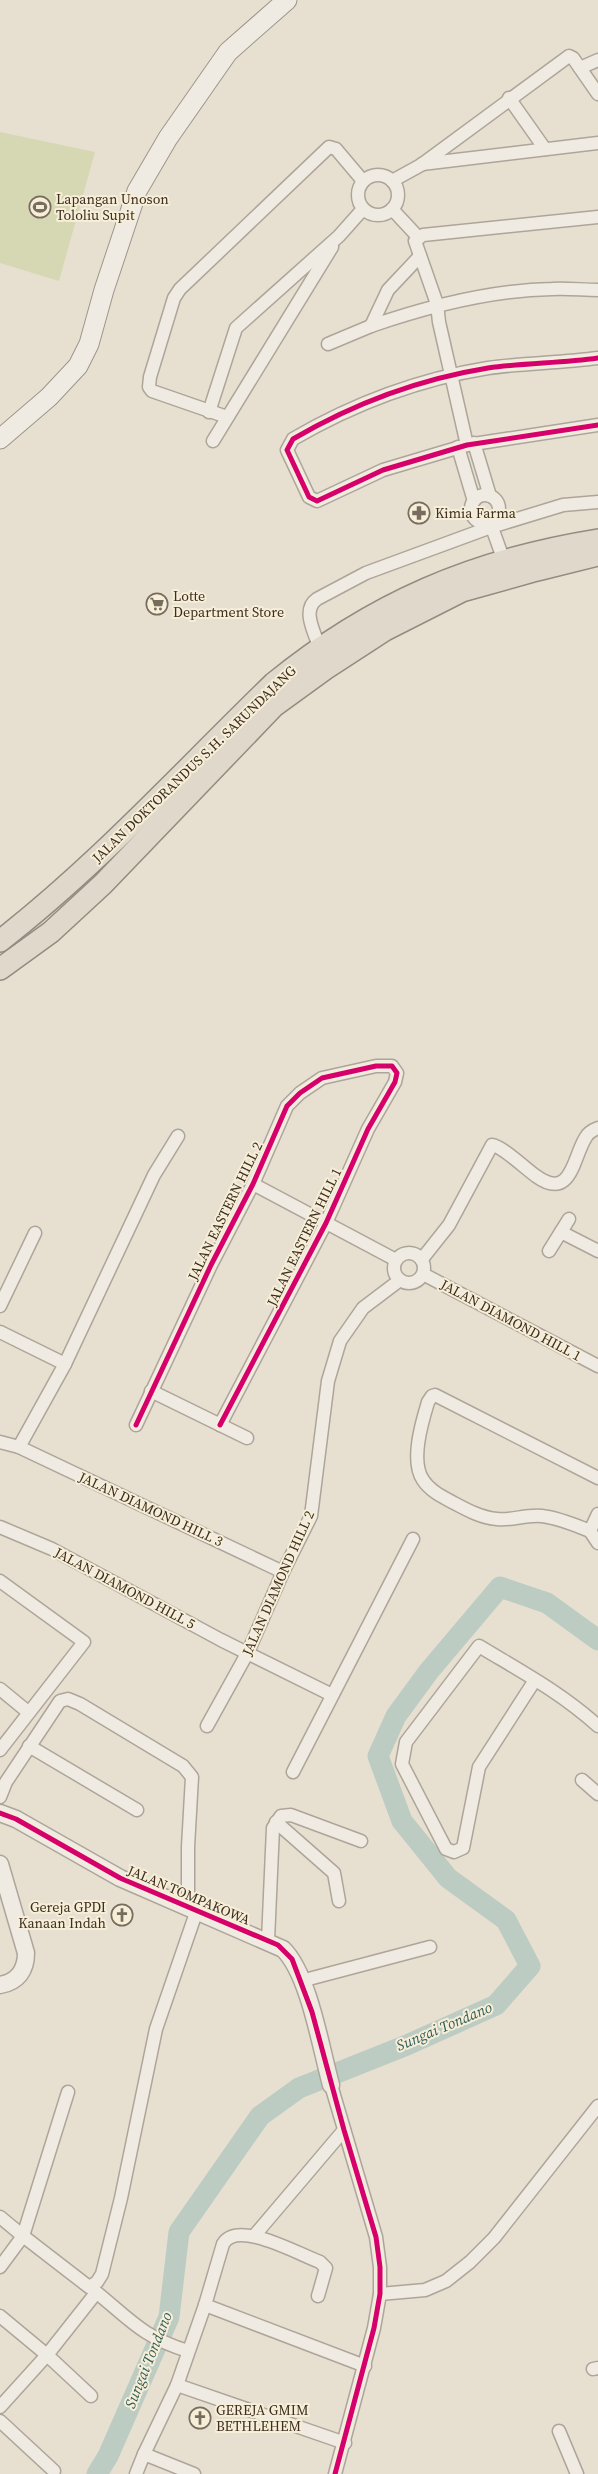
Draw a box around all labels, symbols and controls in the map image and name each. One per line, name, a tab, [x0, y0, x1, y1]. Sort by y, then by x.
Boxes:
place label: Lapangan Unoson Tololiu Supit	[56, 189, 169, 225]
sports icon: Lapangan Unoson Tololiu Supit	[28, 195, 52, 219]
pharmacy icon: Kimia Farma	[407, 501, 431, 525]
place label: Kimia Farma	[435, 503, 517, 523]
place label: Lotte Department Store	[173, 586, 284, 622]
supermarket icon: Lotte Department Store	[145, 592, 169, 616]
street label: JALAN DOKTORANDUS S.H. SARUNDAJANG	[87, 661, 301, 868]
street label: JALAN EASTERN HILL 2	[182, 1138, 267, 1285]
street label: JALAN EASTERN HILL 1	[261, 1164, 346, 1311]
street label: JALAN DIAMOND HILL 1	[436, 1274, 585, 1366]
street label: JALAN DIAMOND HILL 3	[75, 1466, 226, 1551]
street label: JALAN DIAMOND HILL 2	[237, 1507, 319, 1660]
street label: JALAN DIAMOND HILL 5	[50, 1542, 199, 1634]
street label: JALAN TOMPAKOWA	[124, 1860, 254, 1930]
place label: Gereja GPDI Kanaan Indah	[18, 1897, 106, 1933]
church icon: Gereja GPDI Kanaan Indah	[110, 1903, 134, 1927]
water label: Sungai Tondano	[393, 1996, 495, 2056]
water label: Sungai Tondano	[119, 2309, 177, 2411]
place label: GEREJA GMIM BETHLEHEM	[216, 2400, 309, 2436]
church icon: GEREJA GMIM BETHLEHEM	[188, 2406, 212, 2430]

